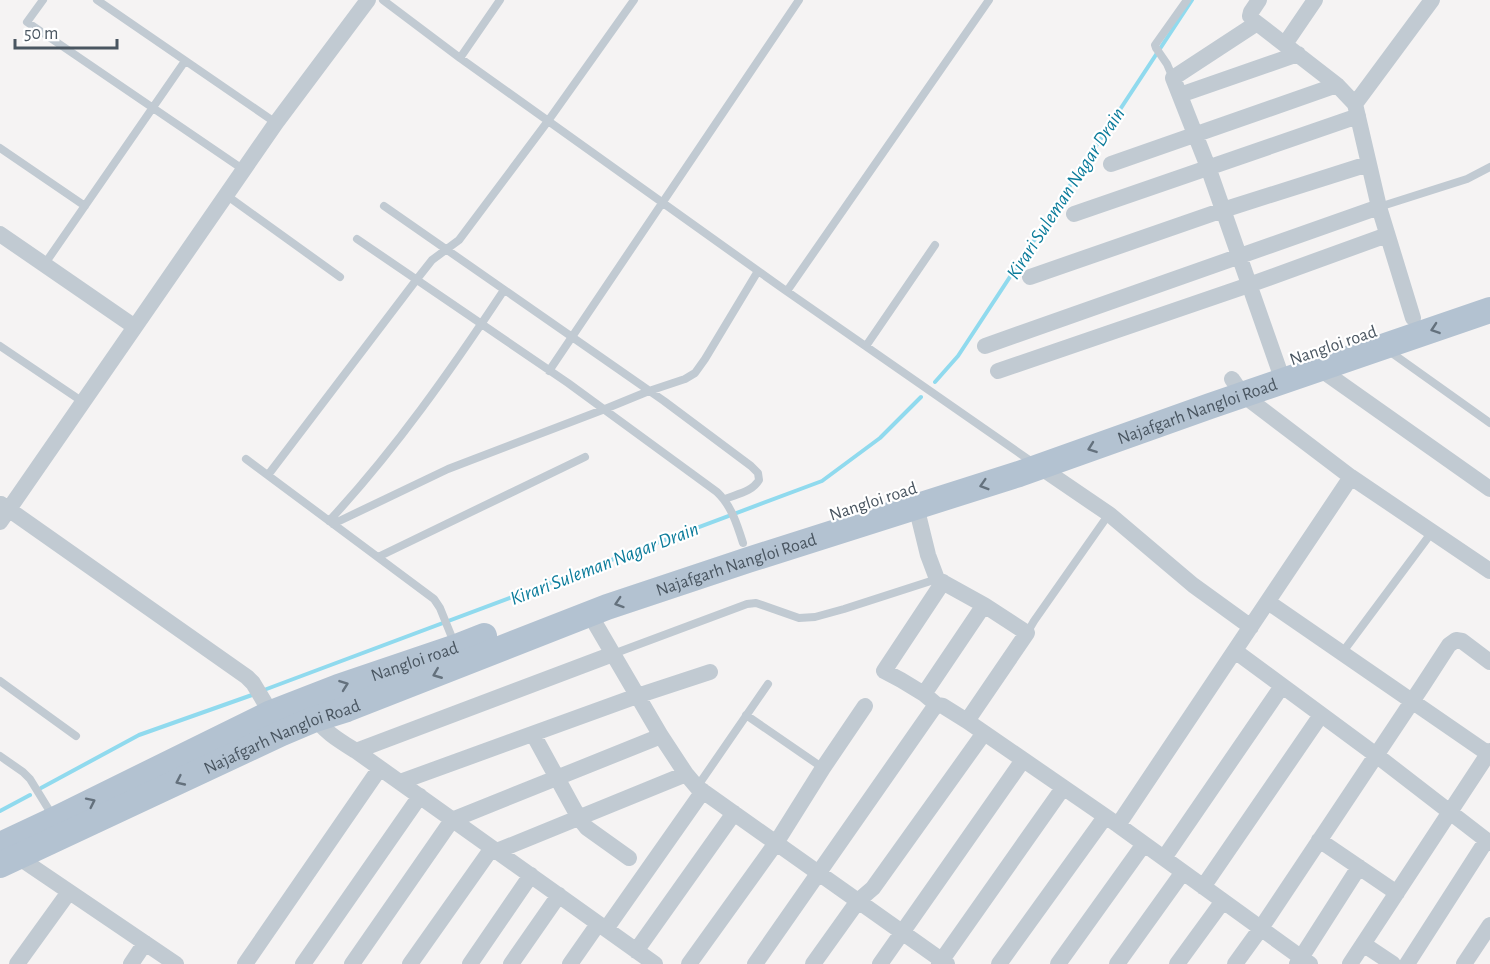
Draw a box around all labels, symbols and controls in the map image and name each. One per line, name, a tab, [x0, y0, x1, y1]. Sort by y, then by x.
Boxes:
scale bar	[15, 12, 117, 50]
text: 50 m	[24, 25, 58, 43]
water label: Kirari Suleman Nagar Drain	[1003, 104, 1129, 283]
one-way arrow	[1430, 322, 1441, 335]
street label: Nangloi road	[1287, 323, 1379, 369]
street label: Najafgarh Nangloi Road	[1115, 376, 1280, 448]
one-way arrow	[1087, 440, 1098, 453]
one-way arrow	[979, 478, 990, 490]
street label: Nangloi road	[827, 479, 919, 525]
water label: Kirari Suleman Nagar Drain	[507, 519, 701, 609]
street label: Najafgarh Nangloi Road	[654, 531, 819, 600]
one-way arrow	[614, 595, 625, 608]
street label: Nangloi road	[369, 639, 461, 685]
one-way arrow	[432, 666, 443, 679]
one-way arrow	[338, 680, 349, 692]
street label: Najafgarh Nangloi Road	[201, 697, 363, 778]
one-way arrow	[175, 773, 186, 785]
one-way arrow	[84, 798, 95, 809]

